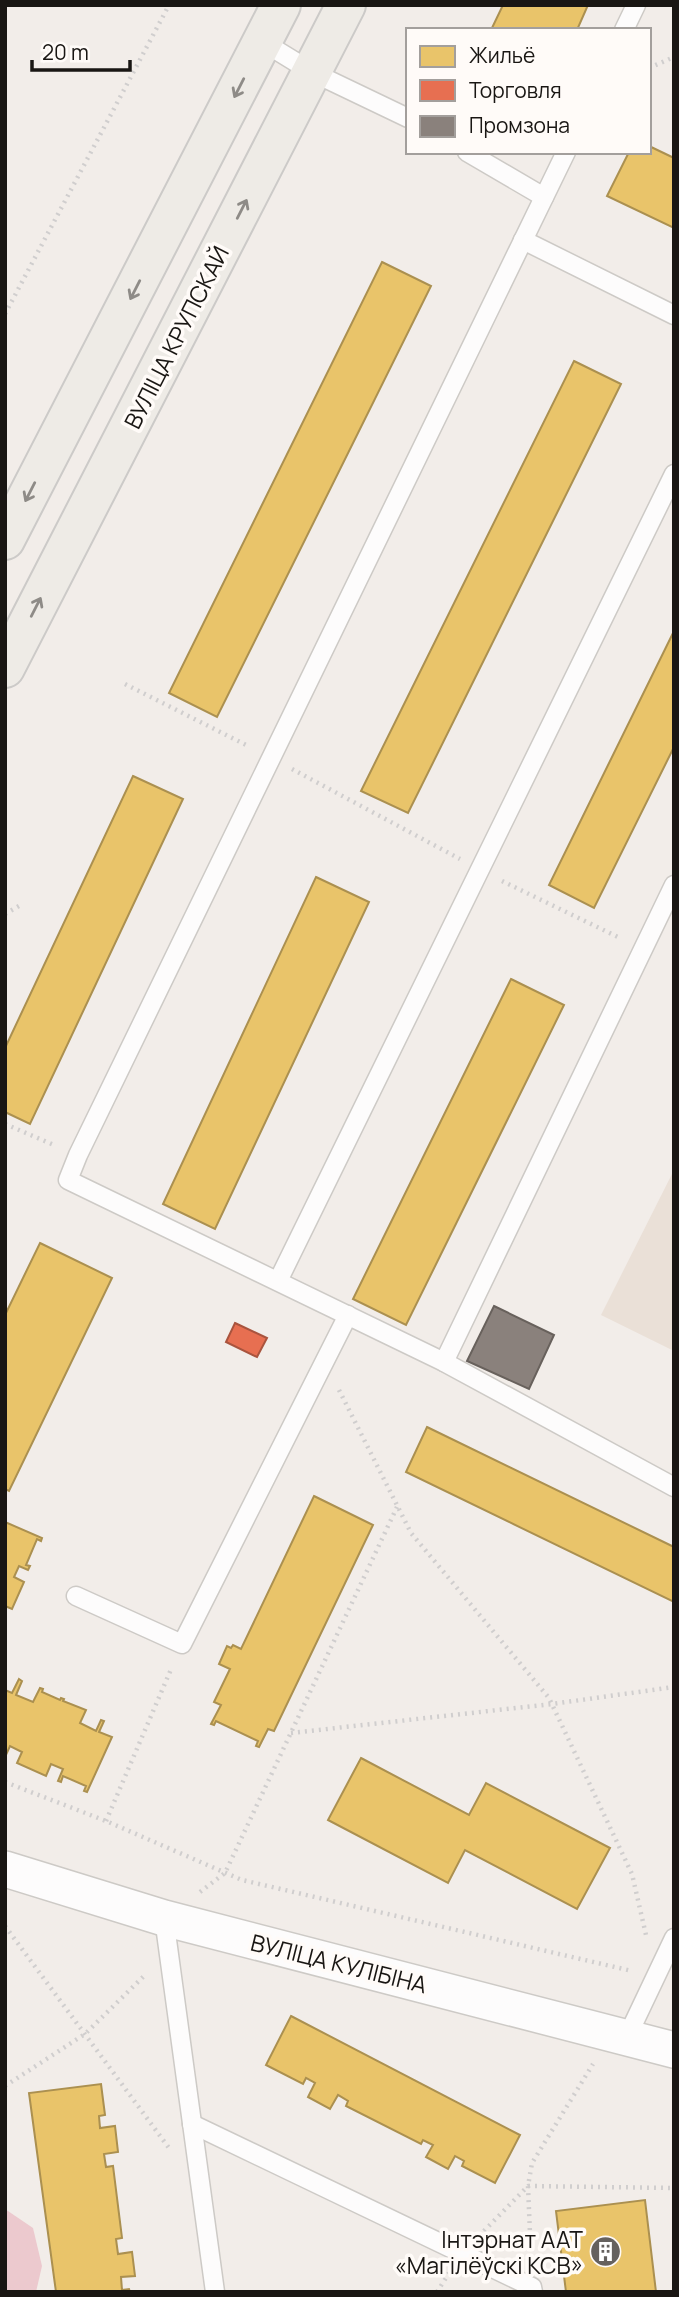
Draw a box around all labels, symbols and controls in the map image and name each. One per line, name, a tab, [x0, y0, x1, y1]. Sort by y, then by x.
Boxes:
scale bar	[32, 28, 130, 72]
legend	[406, 28, 651, 154]
text: 20 m	[42, 38, 89, 66]
text: Жильё	[469, 41, 535, 69]
text: Торговля	[469, 76, 562, 104]
one-way arrow	[232, 77, 246, 98]
text: Промзона	[469, 111, 570, 139]
one-way arrow	[235, 199, 249, 220]
street label: ВУЛІЦА КРУПСКАЙ	[116, 240, 236, 434]
one-way arrow	[127, 279, 141, 300]
one-way arrow	[23, 481, 37, 502]
one-way arrow	[30, 598, 44, 618]
street label: ВУЛІЦА КУЛІБІНА	[247, 1926, 431, 2000]
place label: Інтэрнат ААТ «Магілёўскі КСВ»	[395, 2223, 583, 2281]
building icon: Інтэрнат ААТ «Магілёўскі КСВ»	[589, 2235, 623, 2269]

